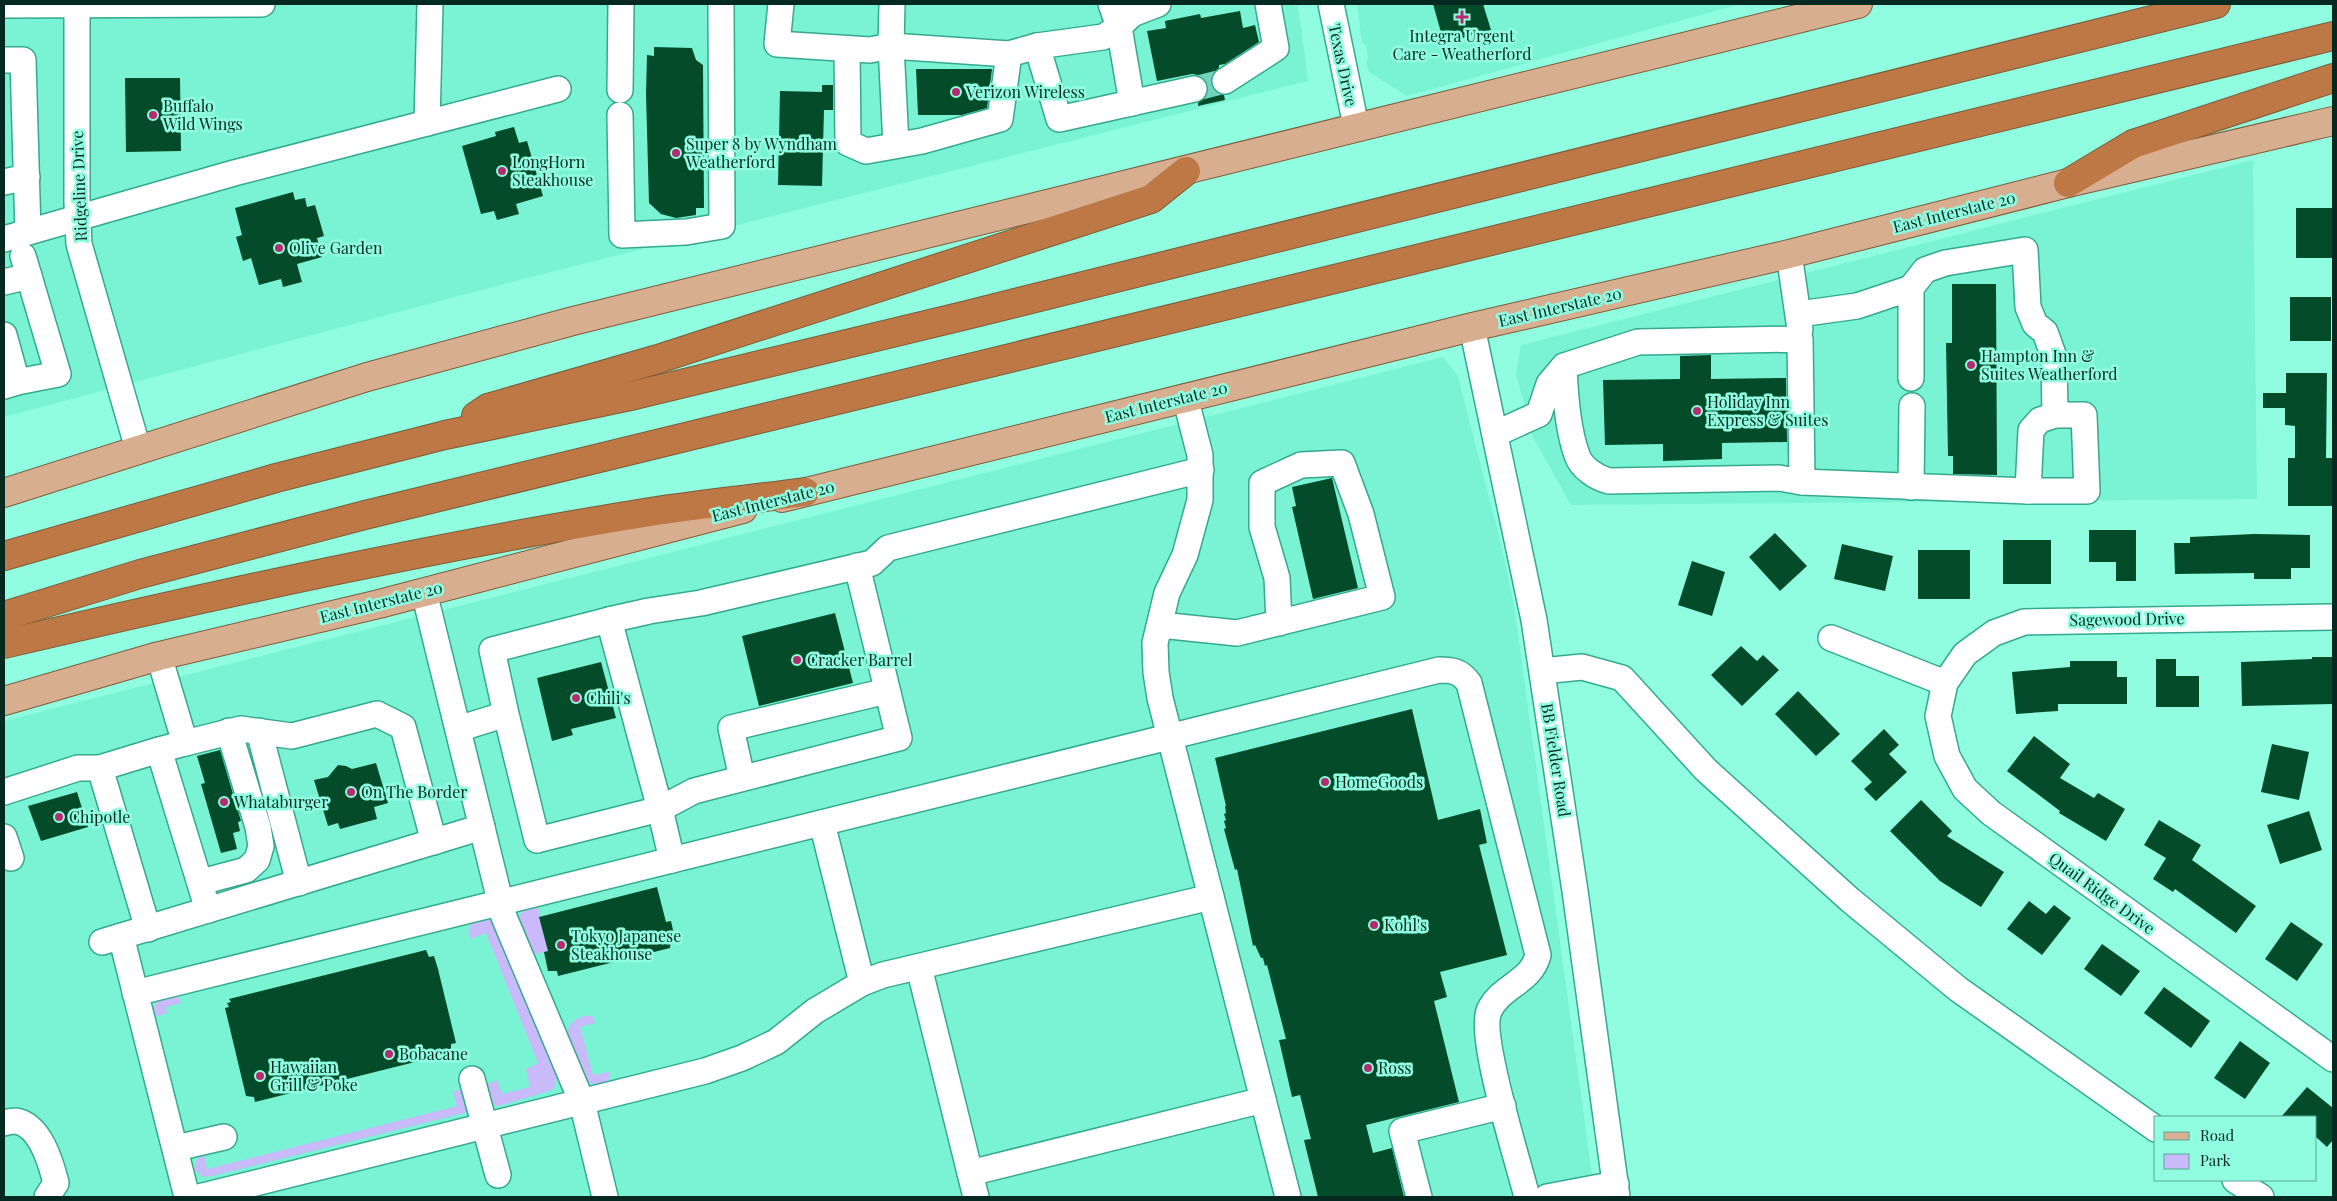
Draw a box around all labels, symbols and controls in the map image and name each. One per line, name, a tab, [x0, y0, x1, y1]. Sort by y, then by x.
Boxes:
marker: Integra Urgent Care - Weatherford	[1455, 10, 1469, 24]
street label: Texas Drive	[1325, 22, 1362, 108]
place label: Integra Urgent Care - Weatherford	[1393, 25, 1531, 64]
place label: Verizon Wireless	[965, 81, 1085, 102]
marker: Verizon Wireless	[950, 86, 962, 98]
place label: Buffalo Wild Wings	[162, 95, 243, 134]
marker: Buffalo Wild Wings	[147, 109, 159, 121]
street label: Ridgeline Drive	[66, 130, 91, 242]
place label: Super 8 by Wyndham Weatherford	[685, 133, 837, 172]
marker: Super 8 by Wyndham Weatherford	[670, 147, 682, 159]
place label: LongHorn Steakhouse	[512, 151, 593, 190]
marker: LongHorn Steakhouse	[496, 165, 508, 177]
street label: East Interstate 20	[1890, 186, 2017, 237]
place label: Olive Garden	[289, 237, 383, 258]
marker: Olive Garden	[273, 242, 285, 254]
street label: East Interstate 20	[1496, 282, 1624, 331]
place label: Hampton Inn & Suites Weatherford	[1981, 345, 2118, 384]
marker: Hampton Inn & Suites Weatherford	[1965, 359, 1977, 371]
street label: East Interstate 20	[1102, 376, 1229, 427]
place label: Holiday Inn Express & Suites	[1707, 391, 1828, 430]
marker: Holiday Inn Express & Suites	[1691, 405, 1703, 417]
street label: East Interstate 20	[709, 475, 836, 526]
street label: East Interstate 20	[317, 576, 444, 627]
street label: Sagewood Drive	[2069, 607, 2185, 630]
place label: Cracker Barrel	[807, 649, 913, 670]
marker: Cracker Barrel	[791, 654, 803, 666]
place label: Chili's	[586, 687, 631, 708]
marker: Chili's	[570, 692, 582, 704]
street label: BB Fielder Road	[1537, 702, 1576, 818]
place label: HomeGoods	[1335, 771, 1423, 792]
marker: HomeGoods	[1319, 776, 1331, 788]
place label: On The Border	[361, 781, 467, 802]
marker: On The Border	[345, 786, 357, 798]
place label: Whataburger	[233, 791, 328, 812]
marker: Whataburger	[218, 796, 230, 808]
place label: Chipotle	[69, 806, 130, 827]
marker: Chipotle	[53, 811, 65, 823]
street label: Quail Ridge Drive	[2045, 847, 2160, 938]
place label: Kohl's	[1384, 914, 1427, 935]
marker: Kohl's	[1368, 919, 1380, 931]
place label: Tokyo Japanese Steakhouse	[571, 925, 681, 964]
marker: Tokyo Japanese Steakhouse	[555, 939, 567, 951]
place label: Bobacane	[399, 1043, 468, 1064]
marker: Bobacane	[383, 1048, 395, 1060]
place label: Hawaiian Grill & Poke	[270, 1056, 358, 1095]
place label: Ross	[1378, 1057, 1411, 1078]
marker: Ross	[1362, 1062, 1374, 1074]
marker: Hawaiian Grill & Poke	[254, 1070, 266, 1082]
legend	[2154, 1116, 2317, 1181]
text: Road	[2200, 1125, 2234, 1145]
text: Park	[2200, 1150, 2232, 1170]

